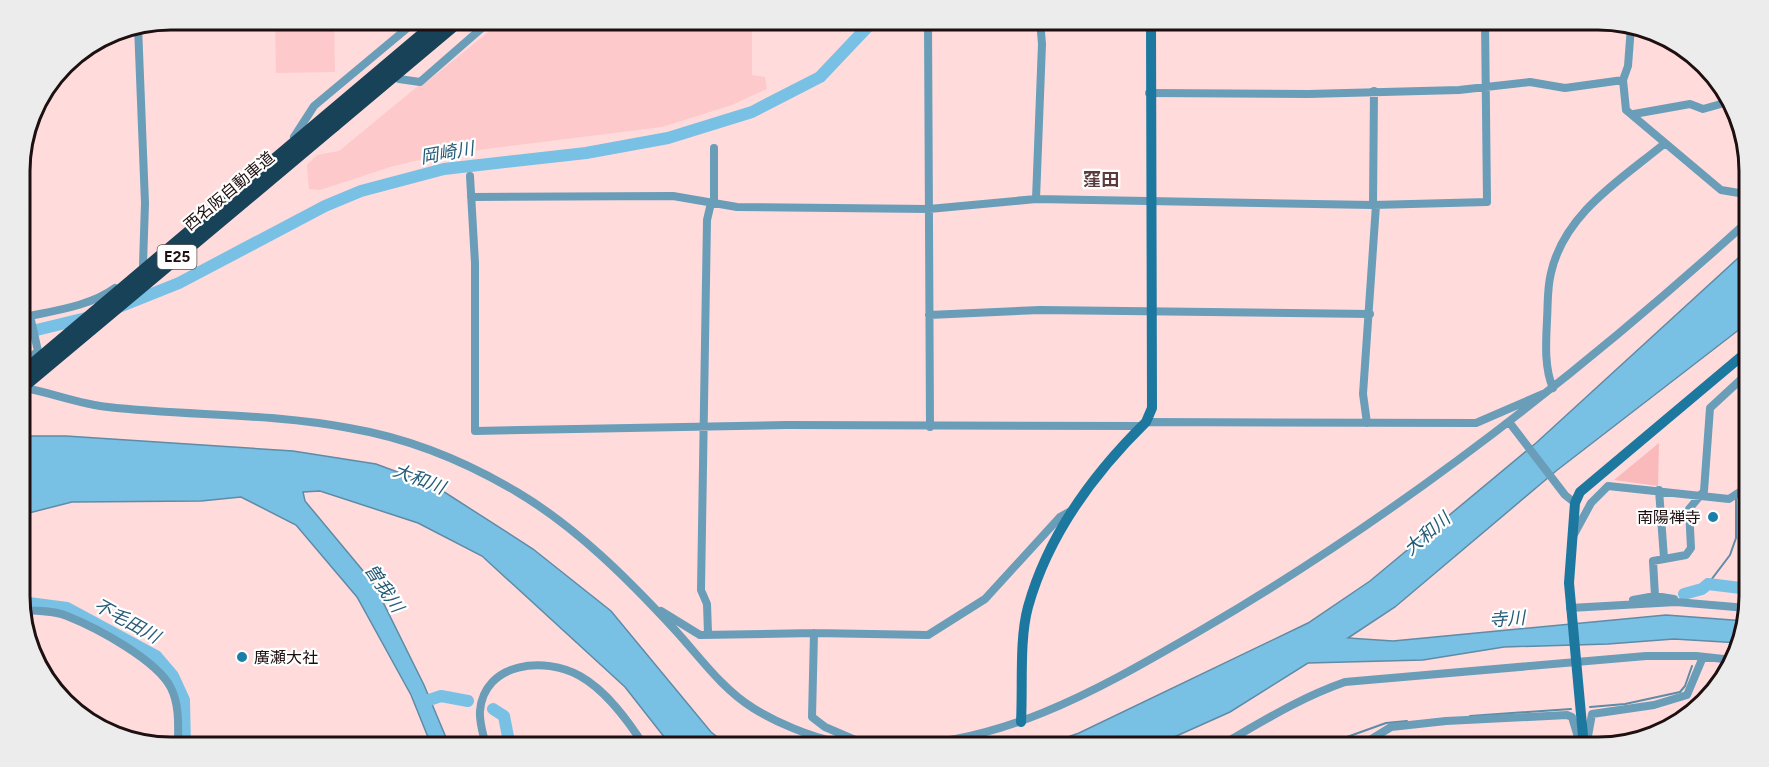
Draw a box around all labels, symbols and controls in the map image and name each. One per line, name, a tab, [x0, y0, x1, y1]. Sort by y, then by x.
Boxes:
water label: 岡崎川	[419, 137, 477, 169]
street label: 西名阪自動車道	[180, 148, 278, 234]
district label: 窪田	[1083, 169, 1119, 191]
road number: E25	[158, 245, 196, 269]
water label: 大和川	[390, 459, 450, 500]
water label: 大和川	[1399, 507, 1456, 560]
place label: 南陽禅寺	[1637, 508, 1701, 527]
marker: 南陽禅寺	[1706, 510, 1720, 524]
water label: 曽我川	[360, 559, 409, 618]
water label: 不毛田川	[90, 594, 166, 649]
water label: 寺川	[1488, 607, 1528, 631]
place label: 廣瀬大社	[254, 648, 318, 667]
marker: 廣瀬大社	[235, 650, 249, 664]

